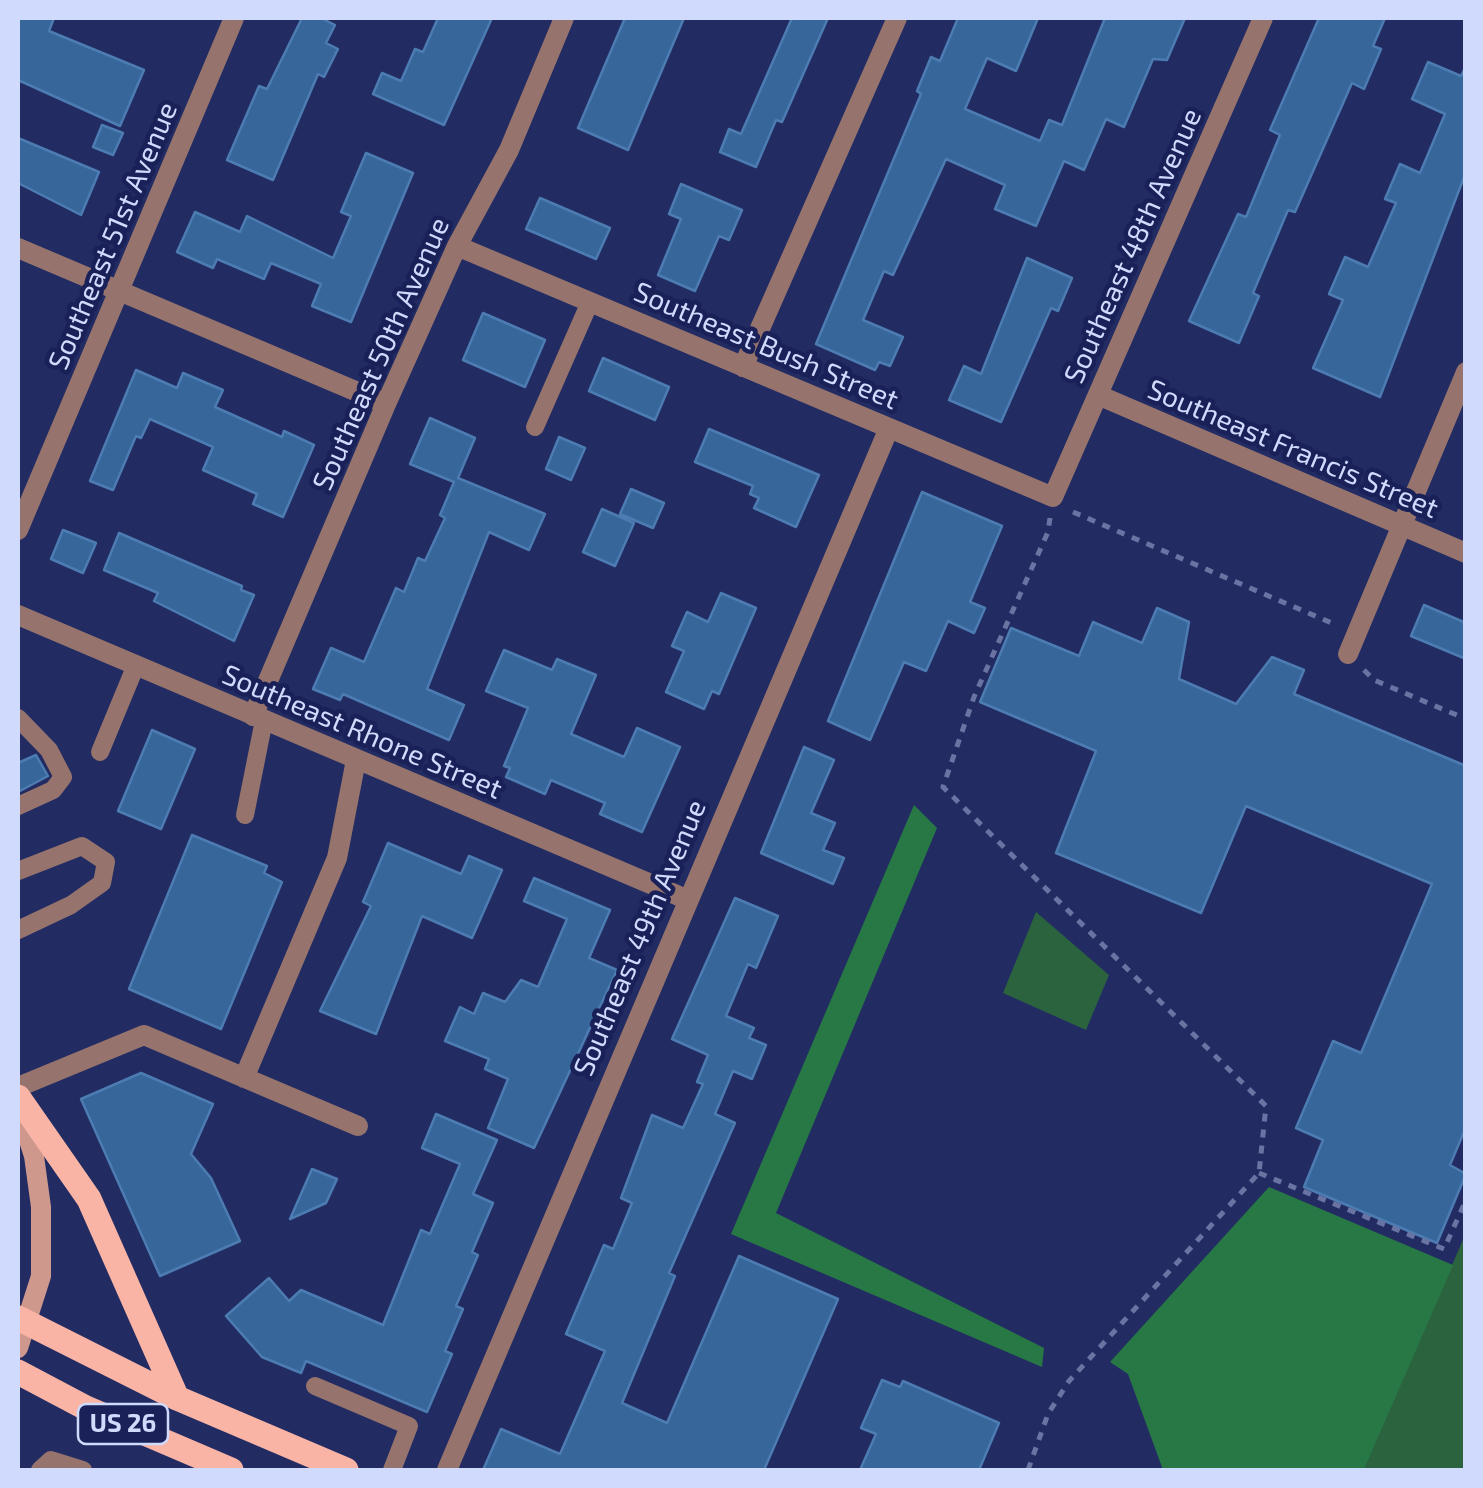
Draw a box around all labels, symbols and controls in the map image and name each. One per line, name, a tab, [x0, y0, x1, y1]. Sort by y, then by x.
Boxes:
street label: Southeast 51st Avenue	[41, 97, 185, 375]
street label: Southeast 48th Avenue	[1057, 103, 1209, 389]
street label: Southeast 50th Avenue	[306, 212, 456, 496]
street label: Southeast Bush Street	[629, 275, 903, 417]
street label: Southeast Francis Street	[1143, 372, 1443, 526]
street label: Southeast Rhone Street	[217, 658, 507, 806]
street label: Southeast 49th Avenue	[567, 795, 713, 1081]
road number: US 26	[78, 1404, 168, 1444]

